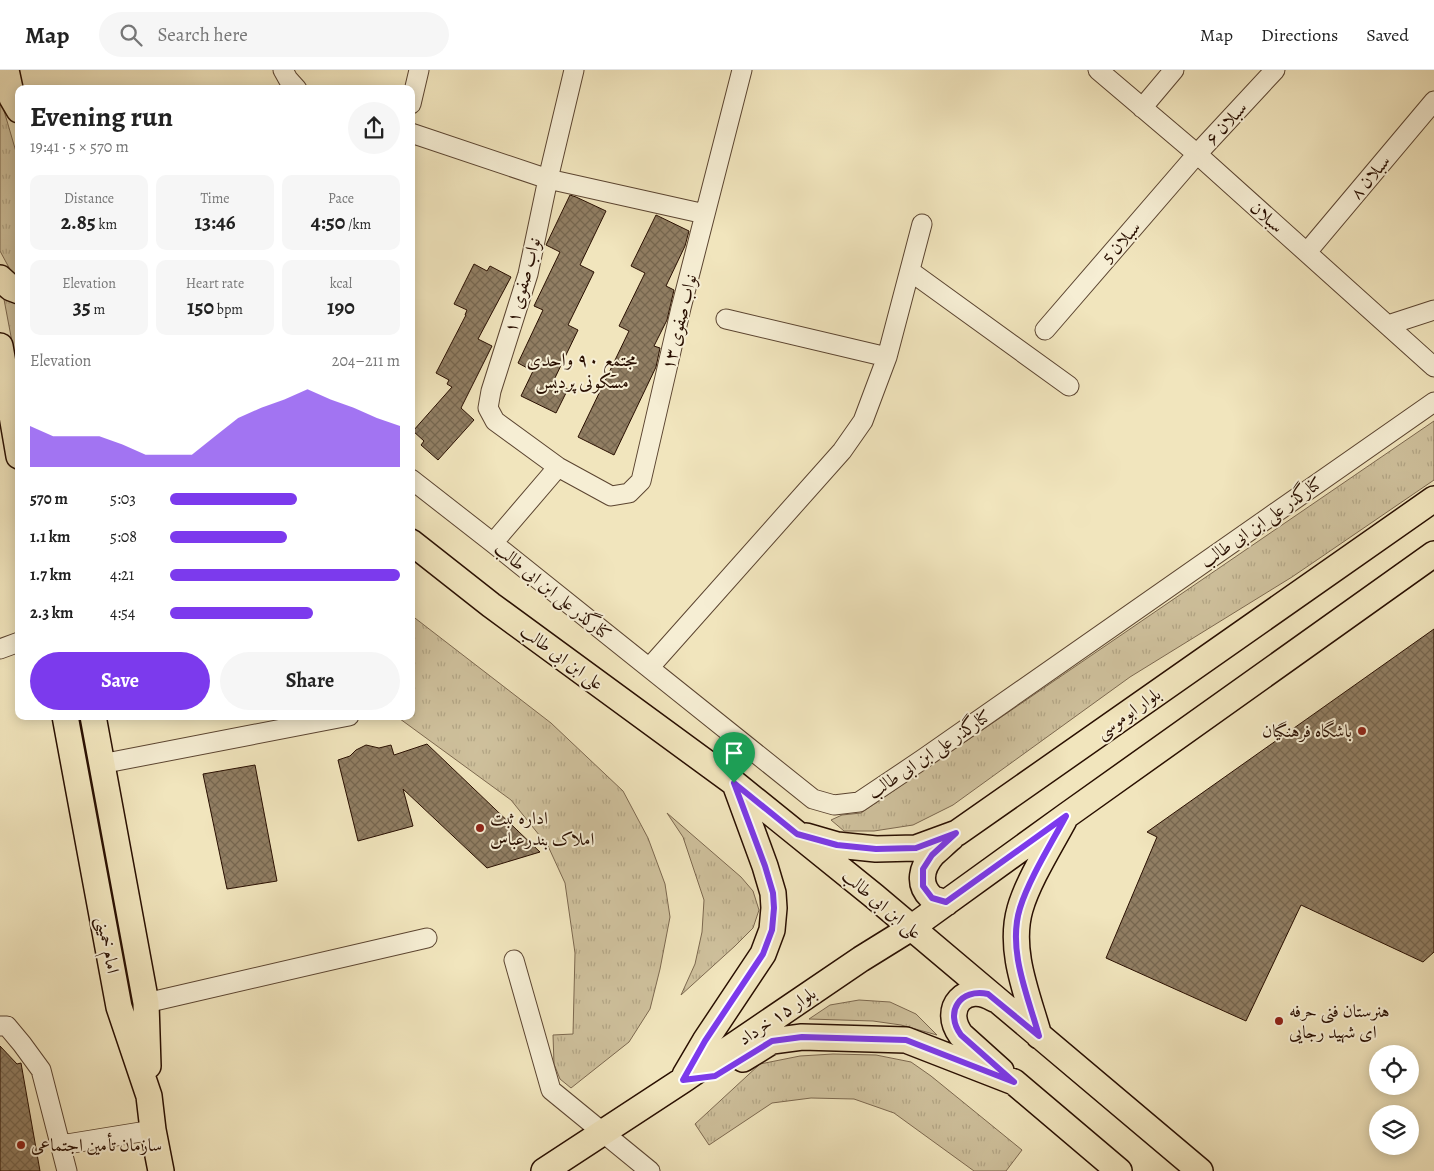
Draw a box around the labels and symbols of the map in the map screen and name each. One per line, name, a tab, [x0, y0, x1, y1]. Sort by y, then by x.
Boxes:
street label: سبلان ۶	[1200, 96, 1252, 150]
street label: سبلان ۸	[1344, 150, 1396, 204]
street label: سبلان	[1245, 196, 1289, 238]
street label: سبلان 5	[1096, 216, 1146, 268]
street label: نواب صفوی ۱۱	[498, 235, 546, 335]
street label: نواب صفوی ۱۳	[656, 272, 702, 372]
district label: مجتمع ٩٠ واحدی مسکونی پردیس	[527, 347, 638, 395]
street label: کنارگذر علی ابن ابی طالب	[1195, 470, 1327, 574]
street label: کنارگذر علی ابن ابی طالب	[489, 536, 617, 646]
street label: علی ابن ابی طالب	[515, 619, 608, 696]
street label: بلوار ابوموسی	[1091, 682, 1166, 745]
street label: کنارگذر علی ابن ابی طالب	[862, 703, 996, 805]
place label: باشگاه فرهنگیان	[1262, 719, 1352, 743]
marker: باشگاه فرهنگیان	[1356, 725, 1368, 737]
pin	[713, 732, 755, 783]
place label: اداره ثبت املاک بندرعباس	[490, 806, 595, 851]
marker: اداره ثبت املاک بندرعباس	[474, 822, 486, 834]
street label: علی ابن ابی طالب	[836, 863, 927, 945]
street label: امام خمینی	[87, 915, 125, 976]
street label: بلوار ۱۵ خرداد	[733, 981, 821, 1051]
place label: هنرستان فنی حرفه ای شهید رجایی	[1289, 999, 1390, 1044]
marker: هنرستان فنی حرفه ای شهید رجایی	[1273, 1015, 1285, 1027]
place label: سازمان تأمین اجتماعی	[31, 1132, 162, 1157]
marker: سازمان تأمین اجتماعی	[15, 1139, 27, 1151]

